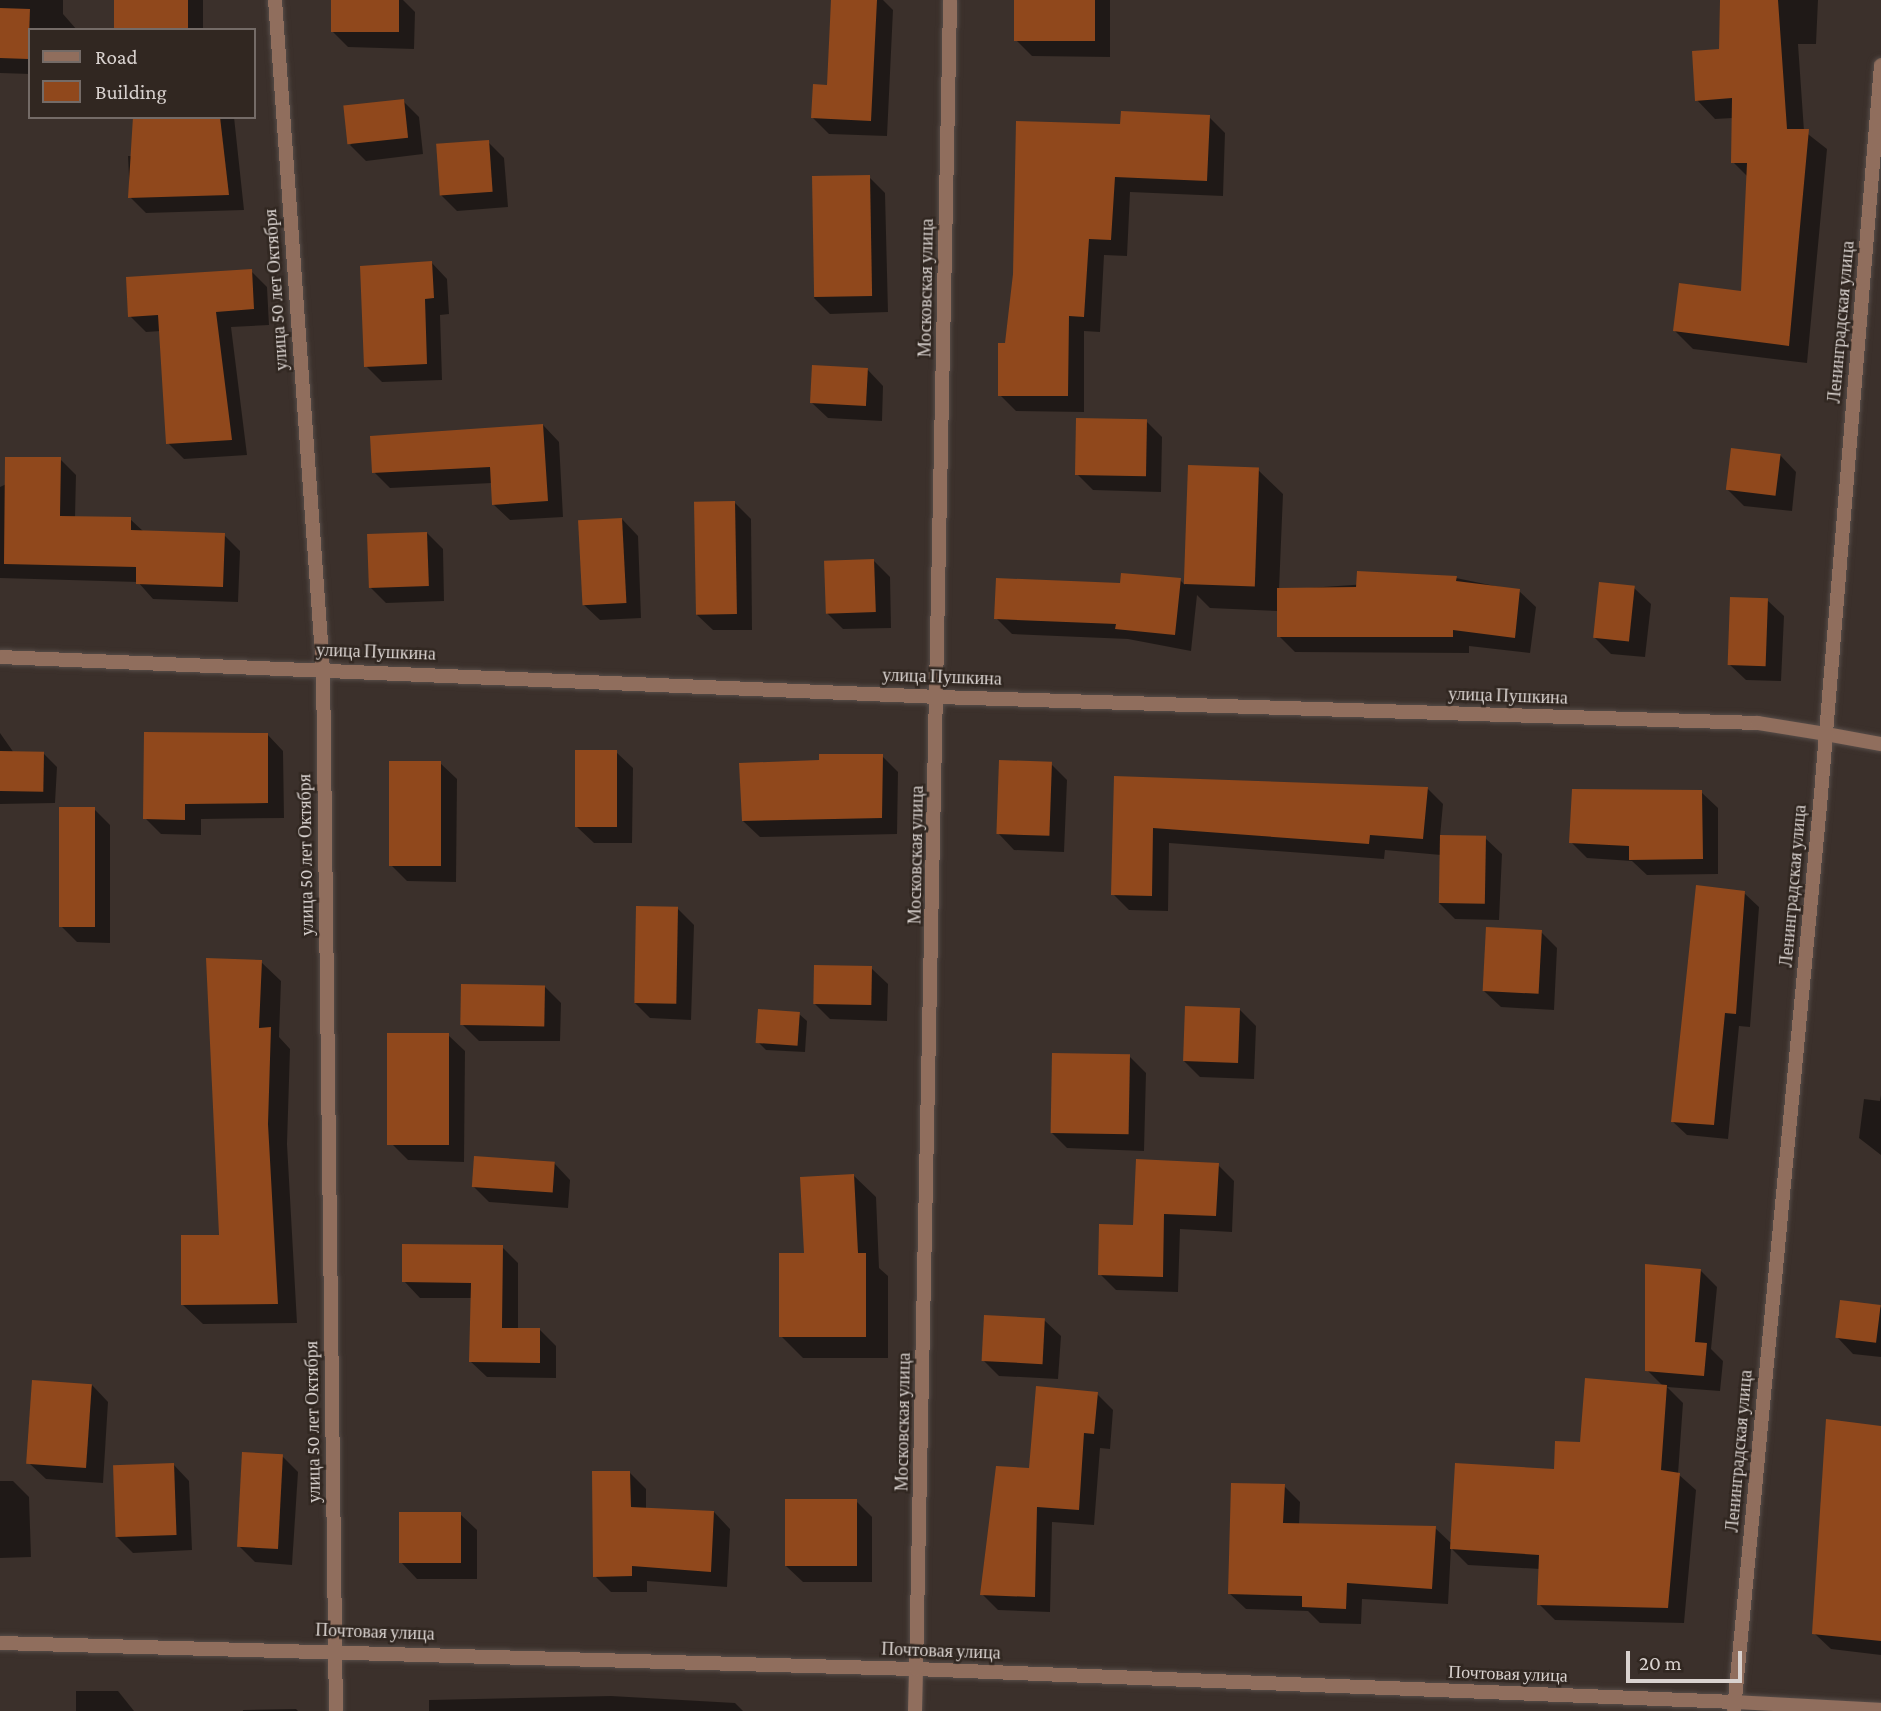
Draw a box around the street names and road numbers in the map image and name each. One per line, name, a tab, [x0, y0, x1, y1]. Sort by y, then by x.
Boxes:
street label: улица 50 лет Октября	[260, 208, 292, 372]
street label: Московская улица	[914, 218, 938, 358]
street label: Ленинградская улица	[1823, 240, 1859, 404]
street label: улица Пушкина	[316, 639, 436, 665]
street label: улица Пушкина	[882, 664, 1002, 690]
street label: улица Пушкина	[1448, 683, 1568, 709]
street label: улица 50 лет Октября	[294, 774, 318, 936]
street label: Московская улица	[904, 785, 928, 925]
street label: Ленинградская улица	[1775, 804, 1811, 968]
street label: улица 50 лет Октября	[301, 1341, 325, 1503]
street label: Московская улица	[891, 1352, 915, 1492]
street label: Ленинградская улица	[1721, 1369, 1757, 1533]
street label: Почтовая улица	[315, 1619, 435, 1645]
street label: Почтовая улица	[881, 1638, 1001, 1664]
street label: Почтовая улица	[1448, 1661, 1568, 1687]

